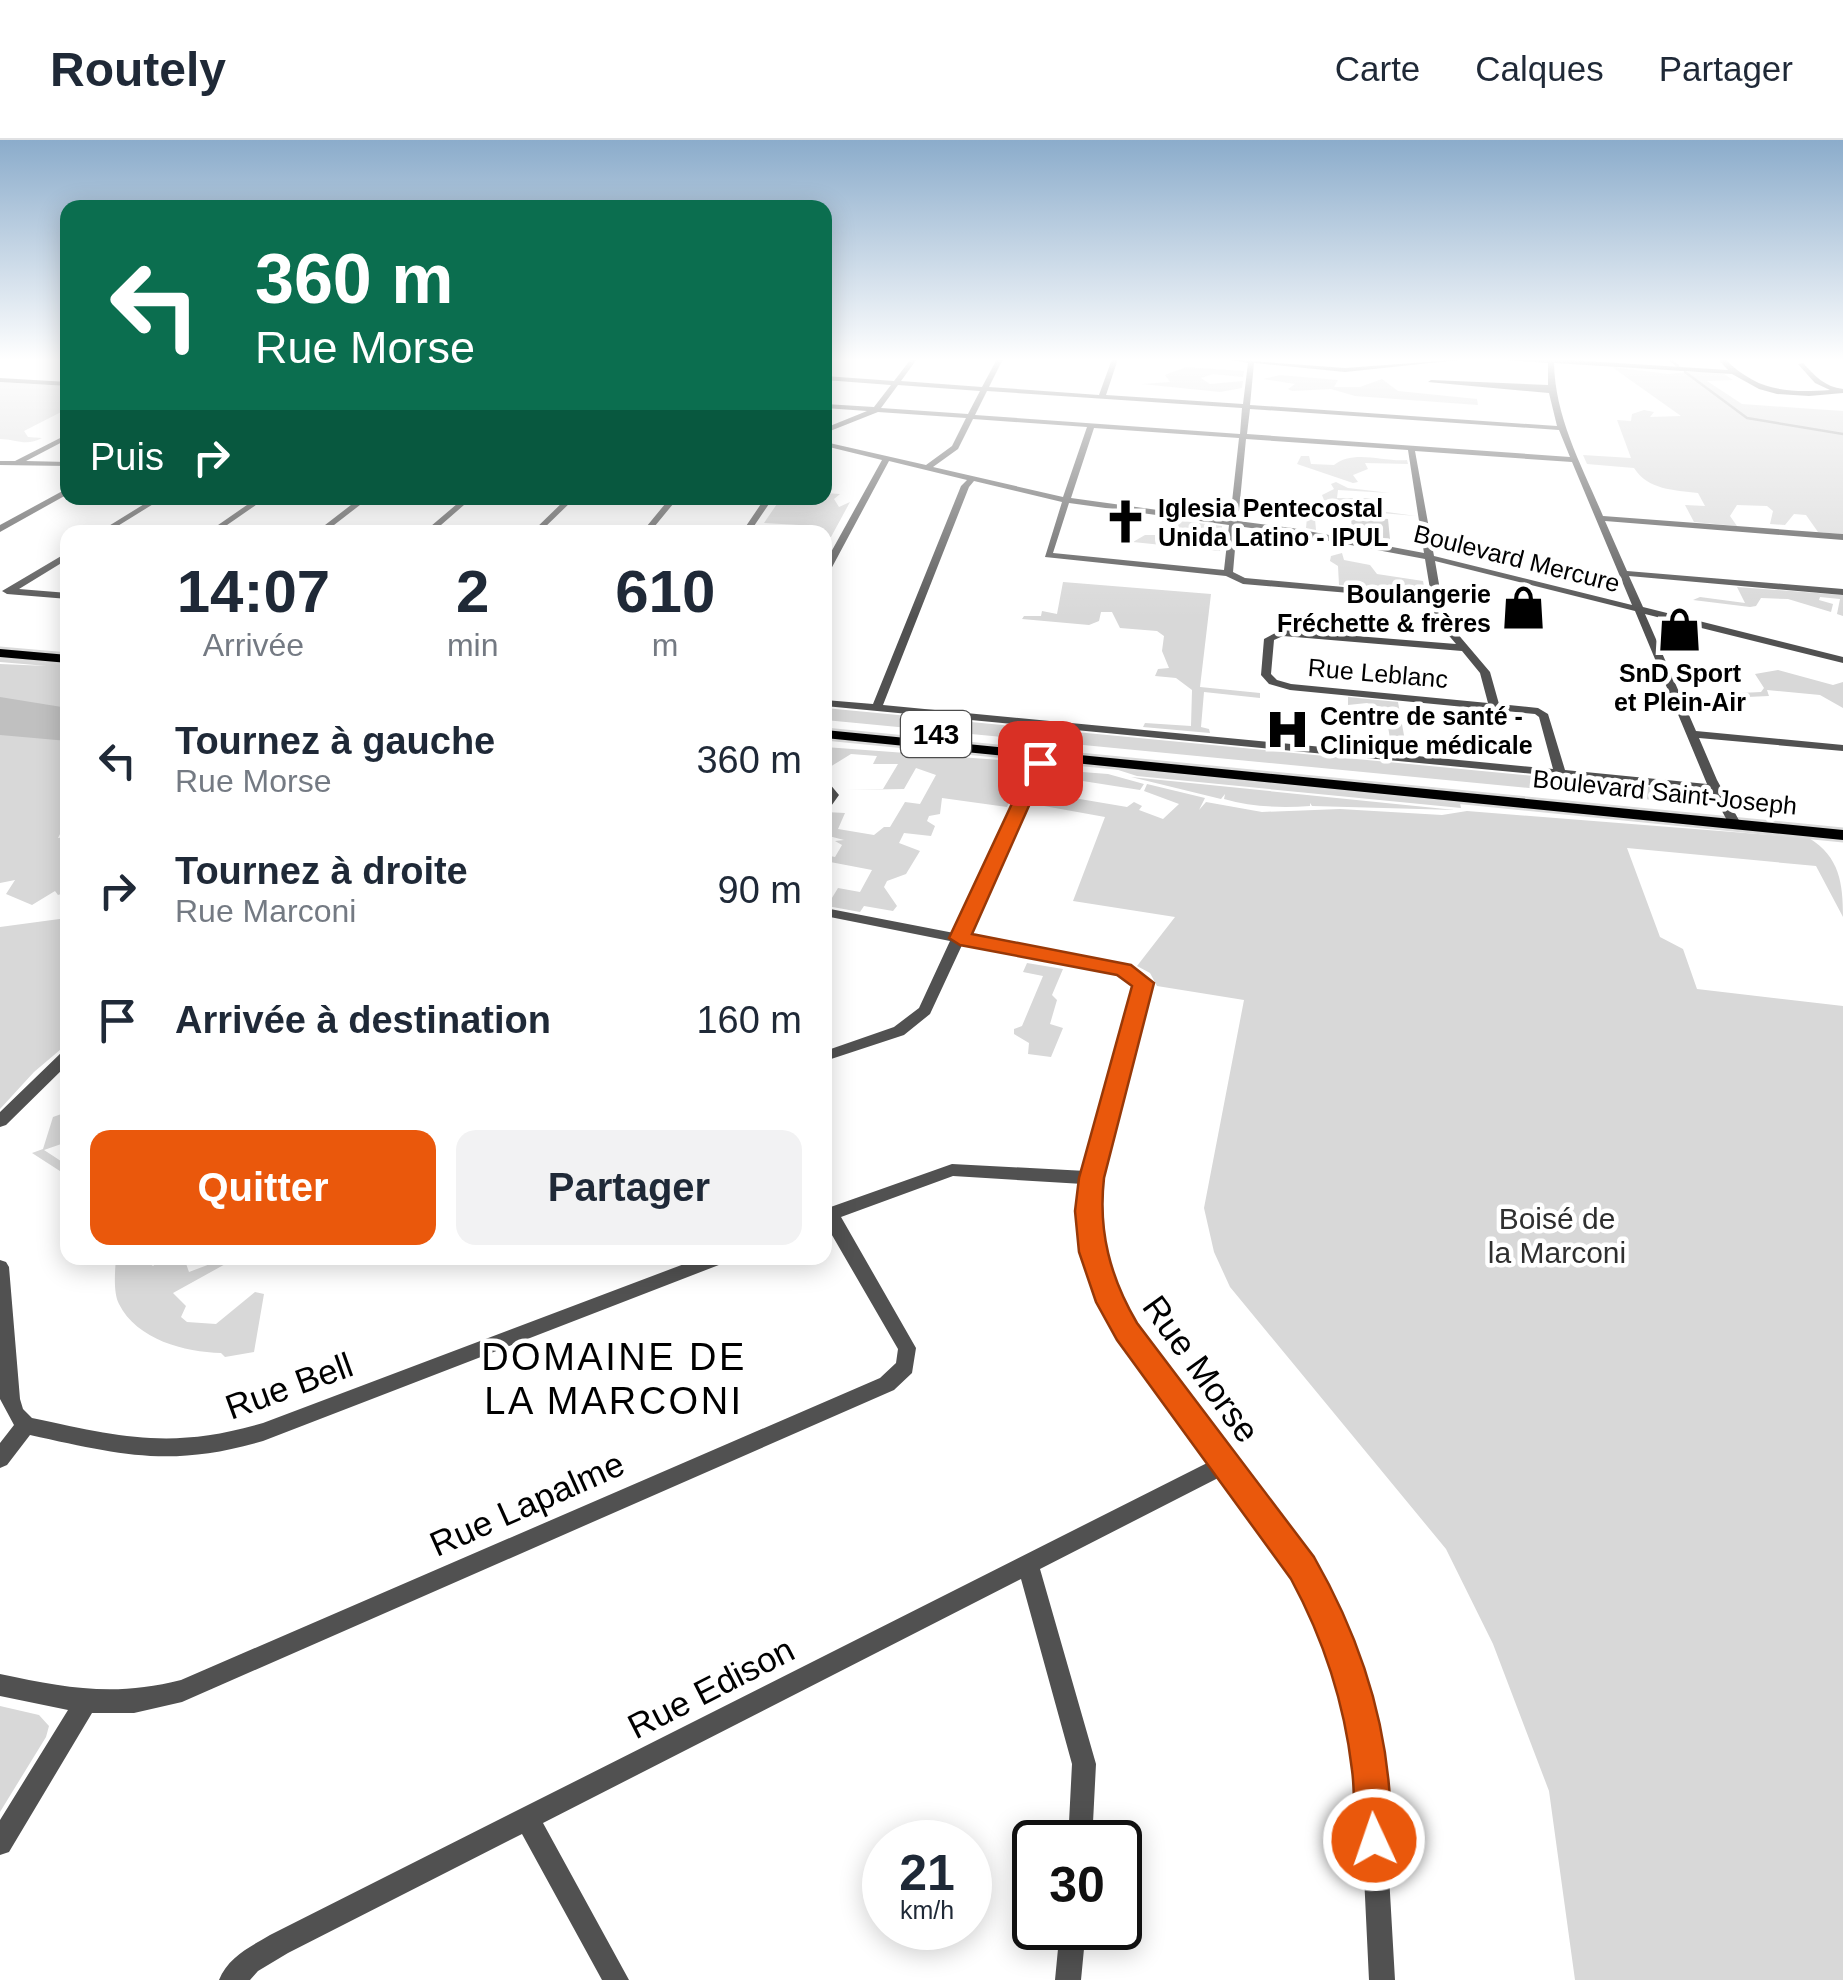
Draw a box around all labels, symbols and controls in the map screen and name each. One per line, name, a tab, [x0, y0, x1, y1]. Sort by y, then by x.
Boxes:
text: Routely	[50, 43, 226, 96]
text: Carte	[1335, 49, 1420, 88]
text: Calques	[1475, 49, 1604, 88]
text: Partager	[1659, 49, 1793, 88]
icon: left	[90, 240, 220, 370]
text: 360 m	[255, 240, 453, 318]
text: Rue Morse	[255, 322, 475, 373]
icon: right	[184, 430, 239, 485]
text: Puis	[90, 436, 164, 478]
place label: Iglesia Pentecostal Unida Latino - IPUL	[1158, 494, 1389, 551]
church icon: Iglesia Pentecostal Unida Latino - IPUL	[1101, 498, 1149, 546]
street label: Boulevard Mercure	[1411, 519, 1623, 597]
text: 14:07	[177, 558, 330, 625]
text: 2	[456, 558, 489, 625]
text: 610	[615, 558, 715, 625]
place label: Boulangerie Fréchette & frères	[1277, 580, 1491, 637]
shop icon: Boulangerie Fréchette & frères	[1500, 584, 1548, 632]
shop icon: SnD Sport et Plein-Air	[1656, 605, 1704, 653]
text: Arrivée	[203, 627, 304, 663]
text: min	[447, 627, 498, 663]
text: m	[652, 627, 679, 663]
street label: Rue Leblanc	[1307, 653, 1449, 693]
place label: SnD Sport et Plein-Air	[1614, 659, 1746, 716]
place label: Centre de santé - Clinique médicale	[1320, 702, 1533, 759]
hospital icon: Centre de santé - Clinique médicale	[1263, 706, 1311, 754]
road number: 143	[901, 711, 971, 757]
text: Tournez à gauche	[175, 720, 495, 762]
pin	[998, 721, 1083, 806]
icon: left	[90, 733, 145, 788]
icon: arrive	[1013, 736, 1068, 791]
text: 360 m	[696, 739, 802, 781]
text: Rue Morse	[175, 763, 332, 799]
street label: Boulevard Saint-Joseph	[1532, 764, 1798, 820]
text: Tournez à droite	[175, 850, 468, 892]
icon: right	[90, 863, 145, 918]
text: 90 m	[718, 869, 802, 911]
text: Rue Marconi	[175, 893, 356, 929]
icon: arrive	[90, 993, 145, 1048]
text: Arrivée à destination	[175, 999, 551, 1041]
text: 160 m	[696, 999, 802, 1041]
button: Quitter	[90, 1130, 436, 1245]
button: Partager	[456, 1130, 802, 1245]
park label: Boisé de la Marconi	[1488, 1202, 1626, 1269]
street label: Rue Morse	[1135, 1288, 1267, 1449]
district label: DOMAINE DE LA MARCONI	[481, 1336, 747, 1422]
street label: Rue Bell	[220, 1345, 358, 1426]
street label: Rue Lapalme	[424, 1443, 630, 1564]
street label: Rue Edison	[621, 1629, 800, 1746]
position arrow	[1322, 1788, 1426, 1892]
speed limit sign: 30	[1012, 1820, 1142, 1950]
text: 21	[899, 1845, 955, 1901]
text: km/h	[900, 1896, 954, 1924]

